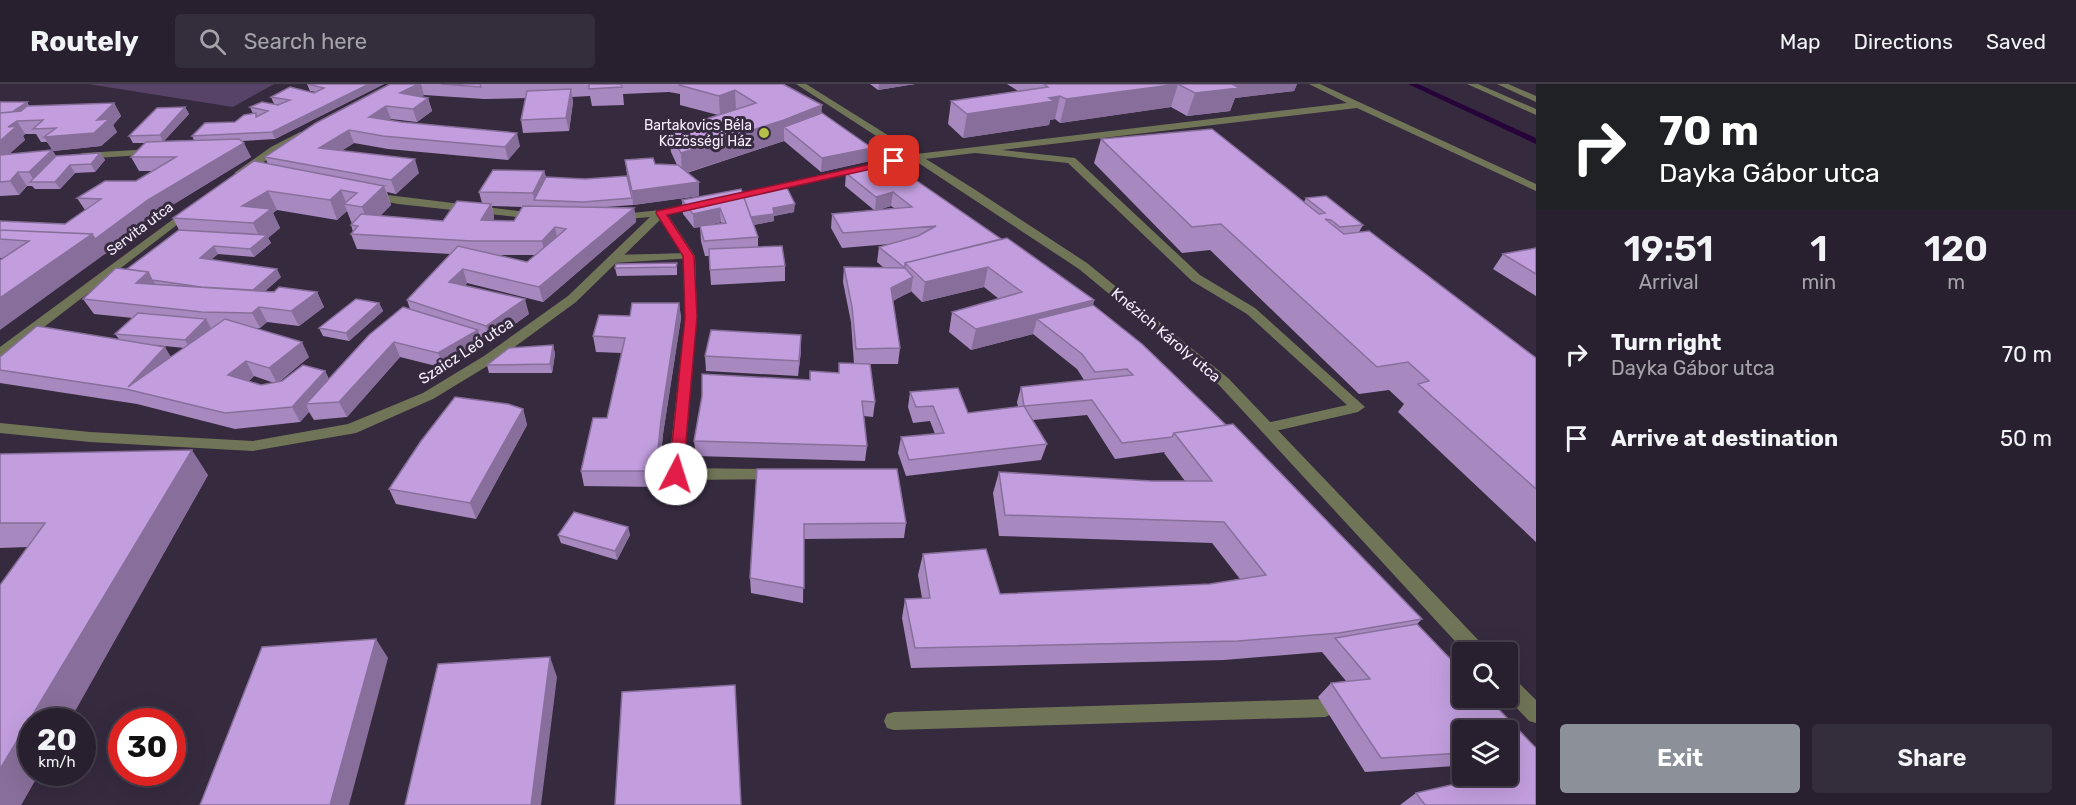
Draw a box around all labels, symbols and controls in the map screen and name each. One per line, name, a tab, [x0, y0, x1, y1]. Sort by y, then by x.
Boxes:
search box	[175, 14, 595, 68]
text: Routely	[30, 25, 139, 58]
icon: search	[196, 25, 229, 58]
text: Search here	[244, 28, 367, 55]
text: Map	[1780, 29, 1821, 54]
text: Directions	[1854, 29, 1953, 54]
text: Saved	[1986, 29, 2046, 54]
text: 70 m	[1659, 106, 1759, 156]
icon: right	[1560, 108, 1638, 186]
place label: Bartakovics Béla Közösségi Ház	[644, 117, 752, 150]
marker: Bartakovics Béla Közösségi Ház	[757, 126, 771, 140]
pin	[868, 135, 919, 186]
icon: arrive	[877, 144, 910, 177]
text: Dayka Gábor utca	[1659, 157, 1880, 189]
street label: Servita utca	[103, 198, 177, 260]
text: 19:51	[1624, 227, 1714, 270]
text: 1	[1810, 227, 1827, 270]
text: 120	[1924, 227, 1988, 270]
text: Arrival	[1639, 270, 1699, 294]
text: min	[1801, 270, 1836, 294]
text: m	[1947, 270, 1965, 294]
street label: Knézich Károly utca	[1108, 284, 1224, 386]
street label: Szaicz Leó utca	[415, 314, 517, 388]
text: Turn right	[1611, 329, 1721, 356]
icon: right	[1560, 338, 1593, 371]
text: 70 m	[2002, 341, 2052, 368]
text: Dayka Gábor utca	[1611, 356, 1775, 380]
icon: arrive	[1560, 422, 1593, 455]
text: Arrive at destination	[1611, 425, 1838, 452]
text: 50 m	[2000, 425, 2052, 452]
position arrow	[644, 442, 708, 506]
map controls	[1452, 642, 1518, 786]
button: search	[1452, 642, 1518, 708]
speed limit sign: 30	[108, 708, 186, 786]
button: layers	[1452, 720, 1518, 786]
text: 20	[37, 722, 77, 758]
button: Exit	[1560, 724, 1800, 793]
button: Share	[1812, 724, 2052, 793]
text: km/h	[38, 753, 76, 771]

